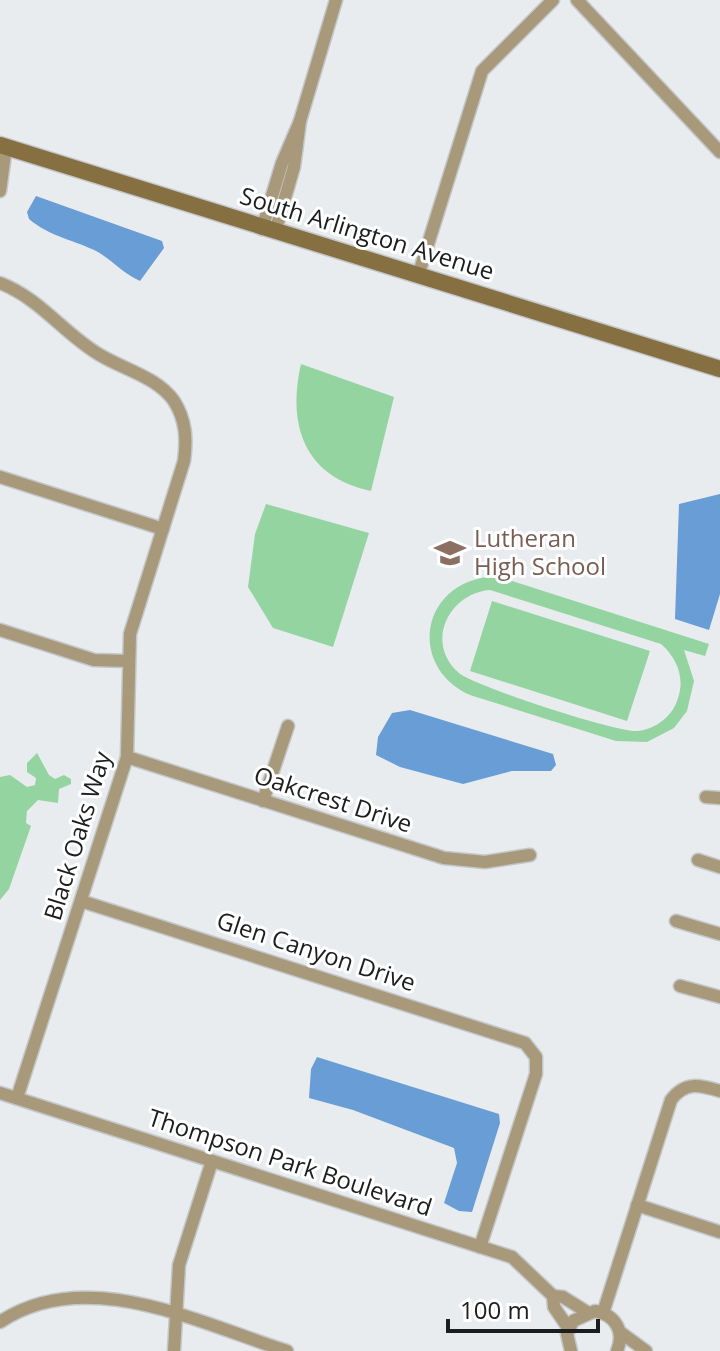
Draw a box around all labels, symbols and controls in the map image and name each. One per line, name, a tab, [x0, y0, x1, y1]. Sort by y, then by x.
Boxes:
street label: South Arlington Avenue	[236, 178, 499, 287]
place label: Lutheran High School	[474, 521, 606, 582]
school or university icon: Lutheran High School	[433, 536, 467, 570]
street label: Black Oaks Way	[35, 746, 118, 924]
street label: Oakcrest Drive	[250, 757, 417, 840]
street label: Glen Canyon Drive	[213, 903, 420, 998]
street label: Thompson Park Boulevard	[144, 1100, 437, 1223]
scale bar	[448, 1283, 598, 1333]
text: 100 m	[460, 1293, 530, 1326]

